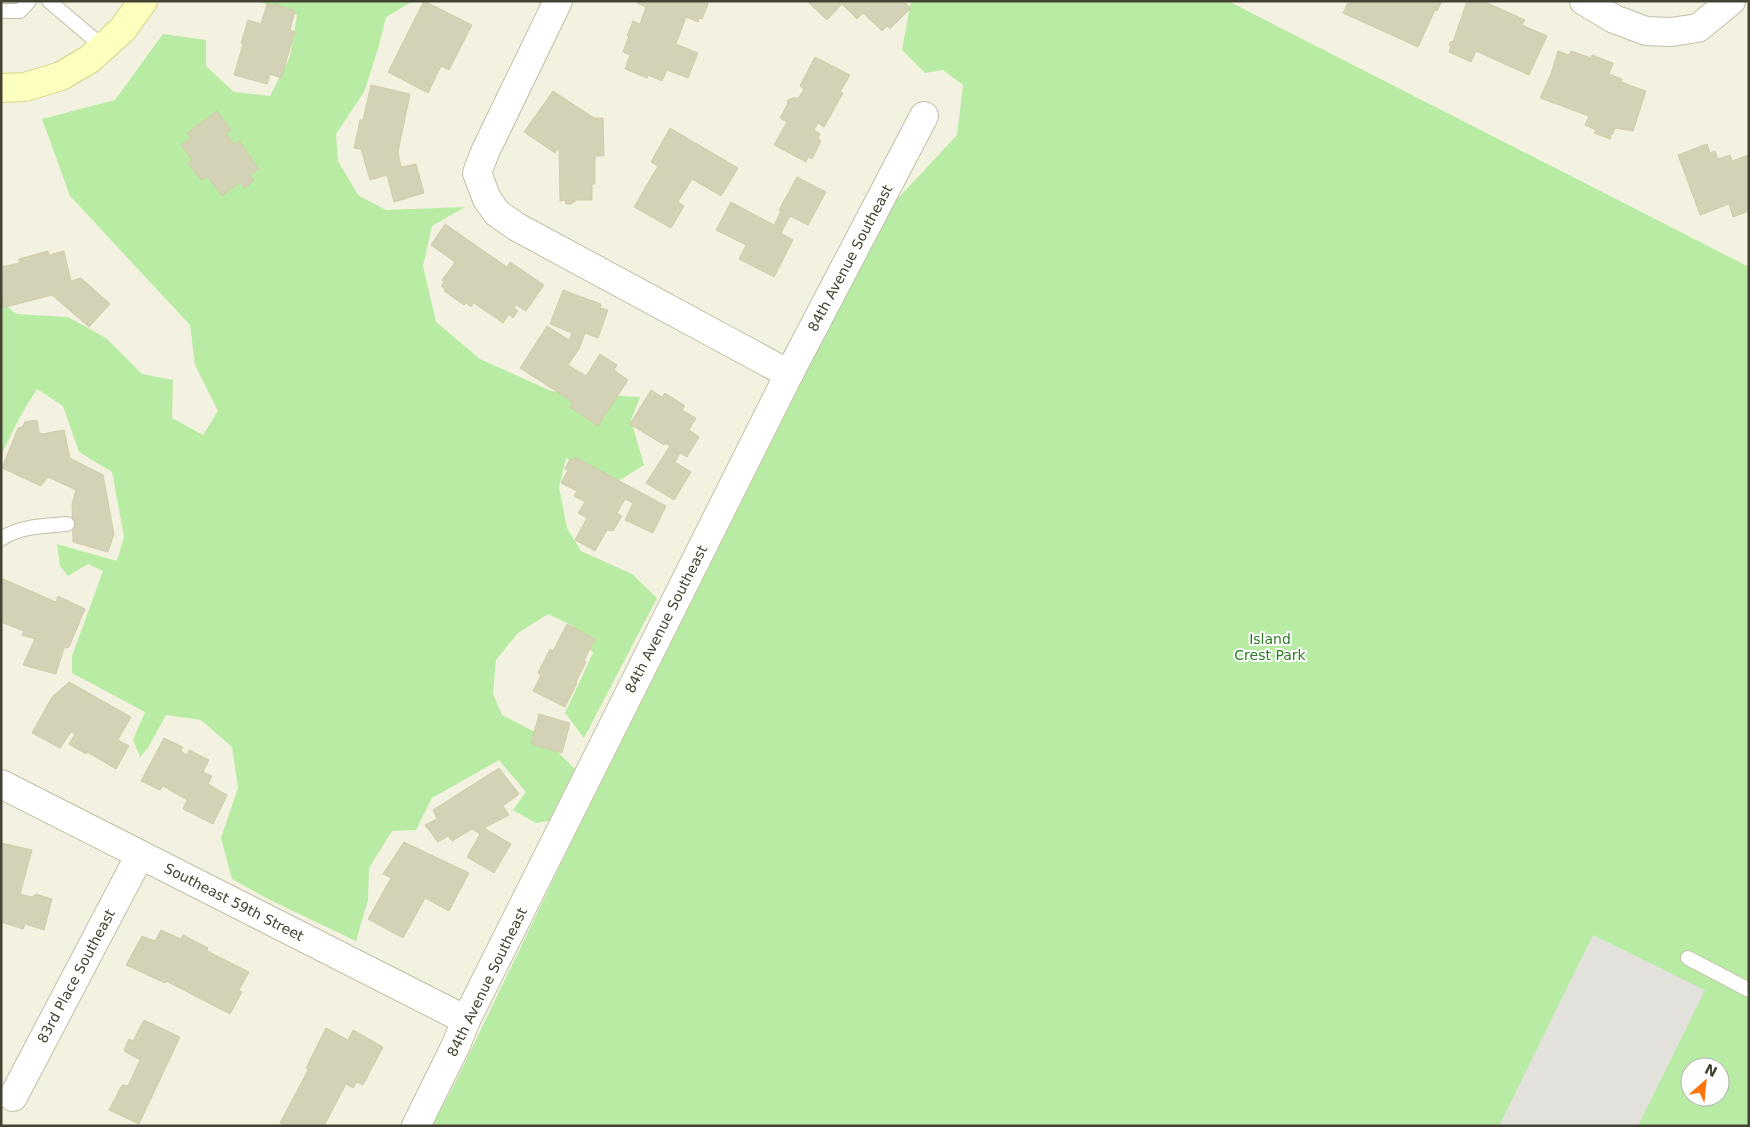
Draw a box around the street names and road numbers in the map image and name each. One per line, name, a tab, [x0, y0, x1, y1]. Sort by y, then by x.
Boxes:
street label: 84th Avenue Southeast	[804, 182, 896, 334]
street label: 84th Avenue Southeast	[622, 542, 711, 696]
street label: Southeast 59th Street	[162, 860, 307, 944]
street label: 84th Avenue Southeast	[444, 904, 530, 1059]
street label: 83rd Place Southeast	[34, 906, 118, 1046]

